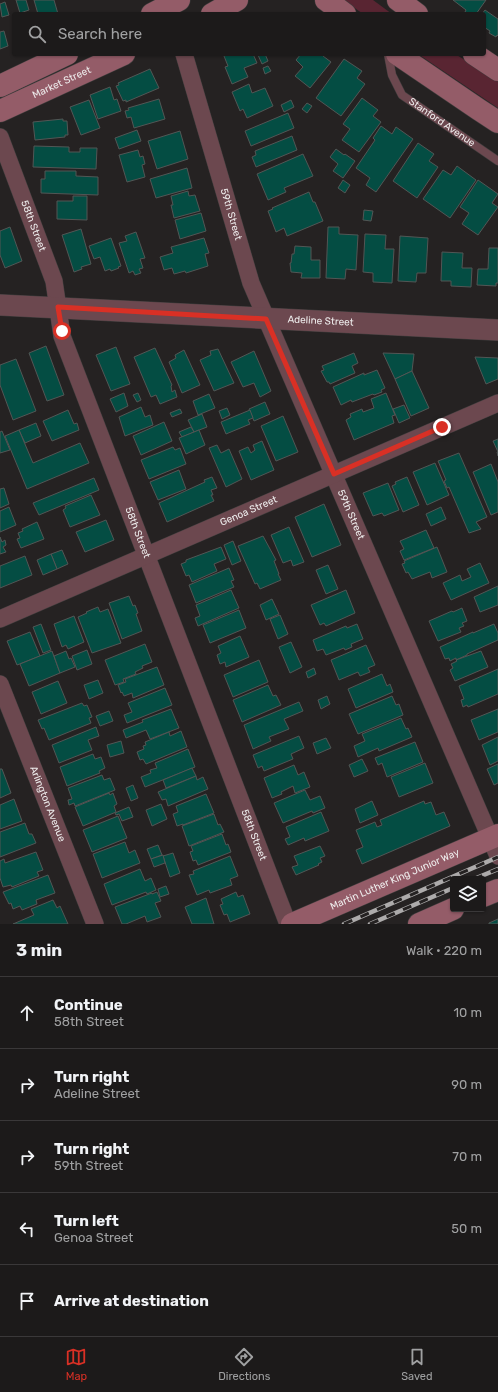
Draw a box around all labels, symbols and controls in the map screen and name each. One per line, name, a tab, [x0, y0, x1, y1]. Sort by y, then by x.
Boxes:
search box	[12, 12, 486, 56]
icon: search	[26, 23, 48, 45]
text: Search here	[58, 25, 142, 43]
street label: Market Street	[31, 64, 93, 101]
street label: Stanford Avenue	[406, 95, 478, 150]
street label: 59th Street	[218, 187, 244, 242]
street label: 58th Street	[18, 199, 48, 253]
street label: Adeline Street	[287, 313, 354, 329]
route start	[53, 322, 71, 340]
route end	[433, 418, 451, 436]
street label: 59th Street	[335, 488, 367, 542]
street label: Genoa Street	[218, 493, 279, 529]
street label: 58th Street	[122, 505, 153, 560]
street label: Arlington Avenue	[27, 764, 68, 844]
street label: 58th Street	[239, 808, 269, 862]
street label: Martin Luther King Junior Way	[328, 846, 462, 913]
map controls	[450, 876, 486, 912]
button: layers	[450, 876, 486, 912]
text: 3 min	[16, 940, 62, 960]
text: Walk · 220 m	[406, 943, 482, 958]
text: Continue	[54, 996, 123, 1014]
icon: ahead	[16, 1002, 38, 1024]
text: 10 m	[453, 1005, 482, 1020]
text: 58th Street	[54, 1014, 124, 1029]
text: Turn right	[54, 1068, 129, 1086]
icon: right	[16, 1074, 38, 1096]
text: 90 m	[451, 1077, 482, 1092]
text: Adeline Street	[54, 1086, 140, 1101]
text: Turn right	[54, 1140, 129, 1158]
icon: right	[16, 1146, 38, 1168]
text: 70 m	[452, 1149, 482, 1164]
text: 59th Street	[54, 1158, 123, 1173]
text: Turn left	[54, 1212, 119, 1230]
icon: left	[16, 1218, 38, 1240]
text: 50 m	[451, 1221, 482, 1236]
text: Genoa Street	[54, 1230, 133, 1245]
icon: arrive	[16, 1290, 38, 1312]
text: Arrive at destination	[54, 1292, 209, 1310]
tab: Map	[65, 1346, 87, 1383]
tab: Directions	[218, 1346, 270, 1383]
tab: Saved	[401, 1346, 433, 1383]

